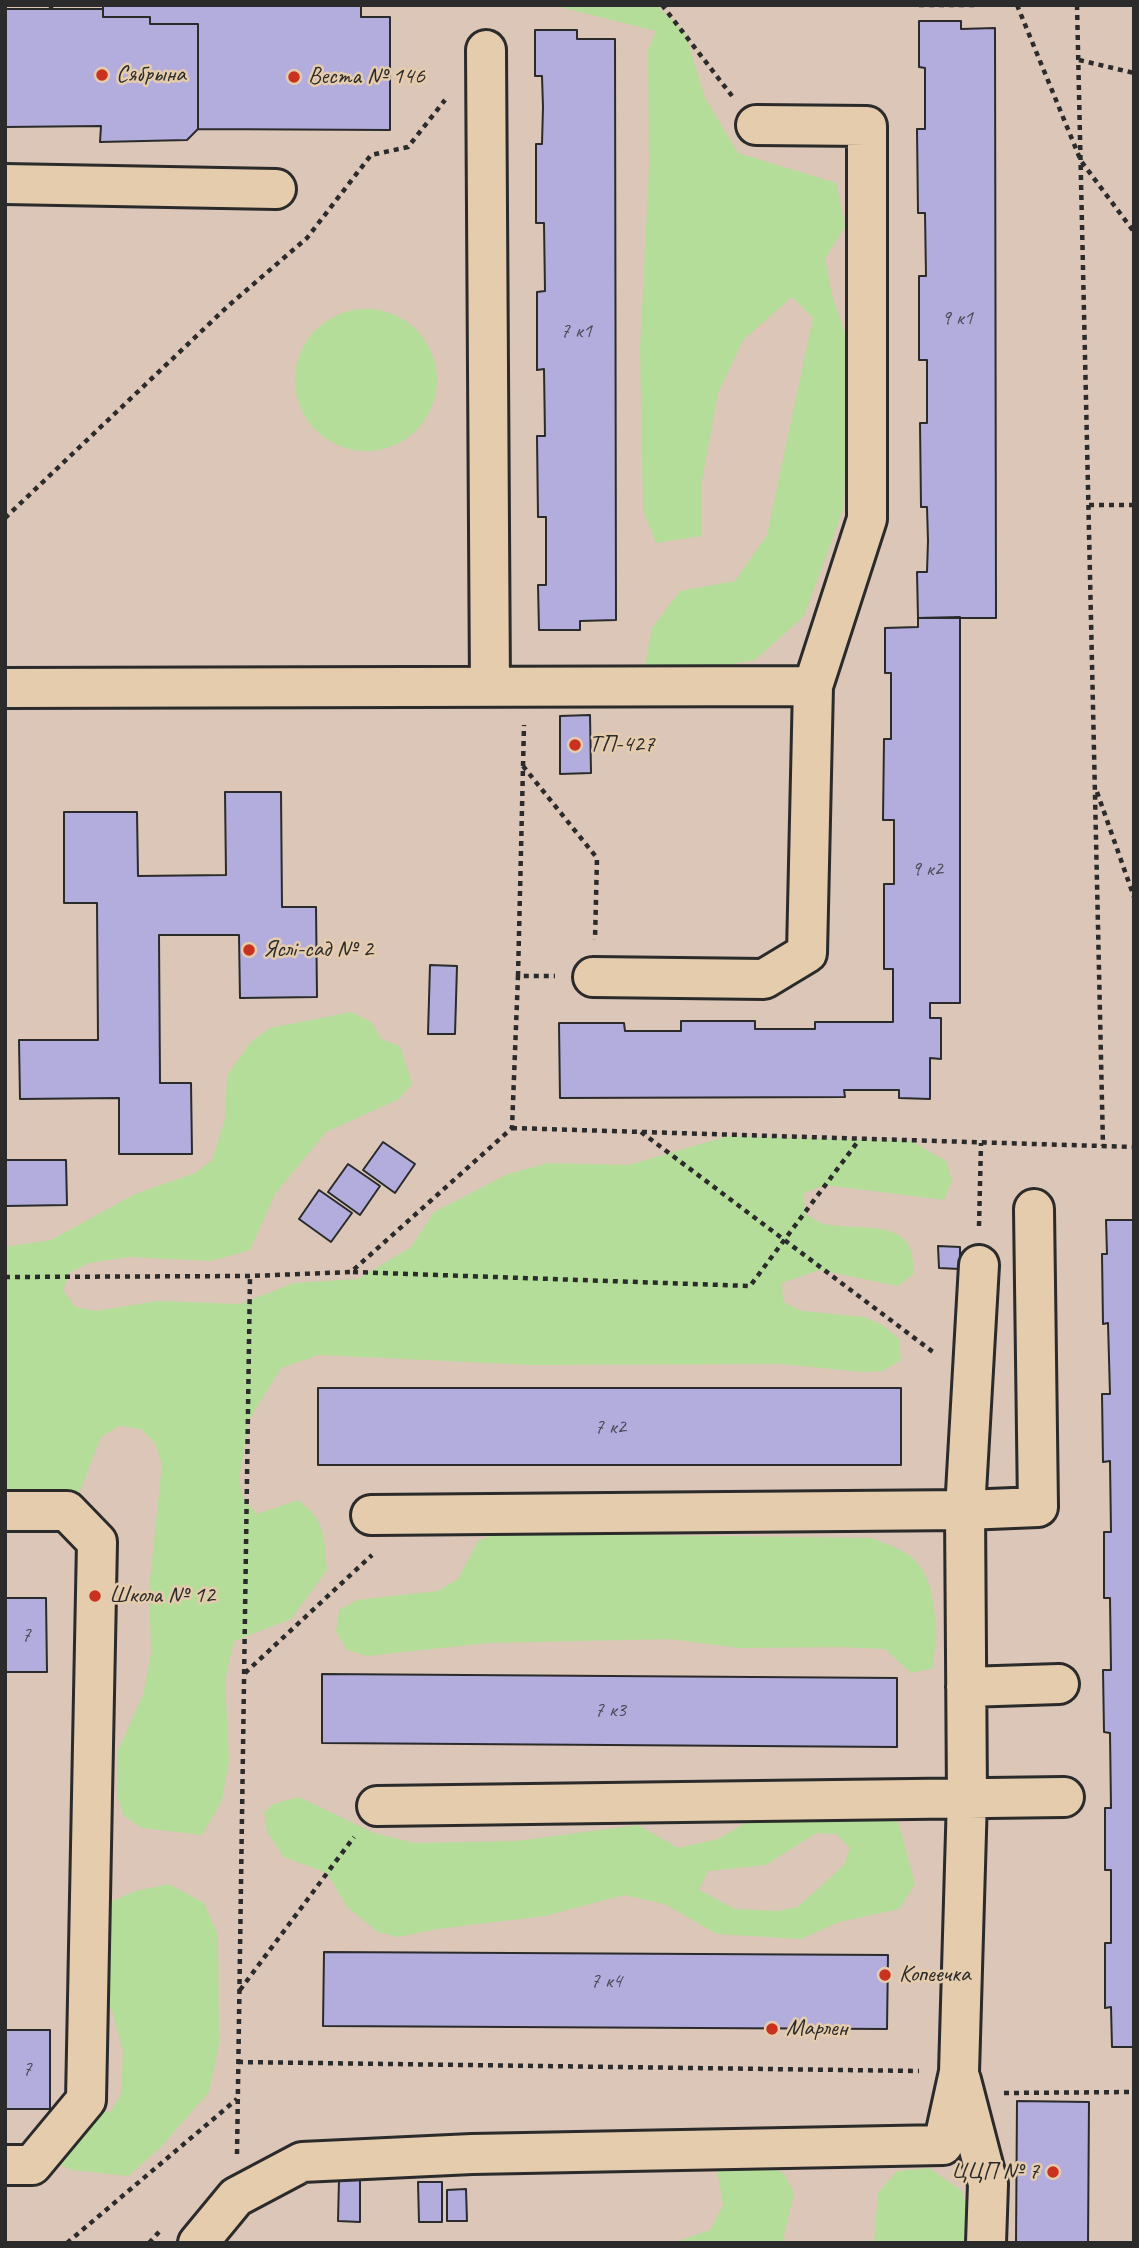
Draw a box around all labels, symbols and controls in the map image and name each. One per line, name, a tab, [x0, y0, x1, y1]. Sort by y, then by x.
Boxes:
place label: Сябрына	[116, 61, 186, 89]
place label: Веста № 146	[308, 63, 425, 91]
marker: Сябрына	[94, 67, 110, 83]
marker: Веста № 146	[286, 69, 302, 85]
house number: 9 к1	[941, 305, 973, 331]
house number: 7 к1	[560, 318, 592, 344]
place label: ТП-427	[589, 731, 655, 759]
marker: ТП-427	[567, 737, 583, 753]
house number: 9 к2	[911, 856, 943, 882]
place label: Яслі-сад № 2	[263, 936, 373, 964]
marker: Яслі-сад № 2	[241, 942, 257, 958]
house number: 7 к2	[594, 1414, 626, 1440]
place label: Школа № 12	[109, 1582, 215, 1610]
marker: Школа № 12	[87, 1588, 103, 1604]
house number: 7	[21, 1622, 31, 1648]
house number: 7 к3	[594, 1697, 626, 1723]
place label: Копеечка	[899, 1961, 970, 1989]
marker: Копеечка	[877, 1967, 893, 1983]
house number: 7 к4	[590, 1968, 622, 1994]
place label: Марлен	[786, 2015, 847, 2043]
marker: Марлен	[764, 2021, 780, 2037]
house number: 7	[22, 2056, 32, 2082]
place label: ЦЦП № 7	[951, 2158, 1039, 2186]
marker: ЦЦП № 7	[1045, 2164, 1061, 2180]

